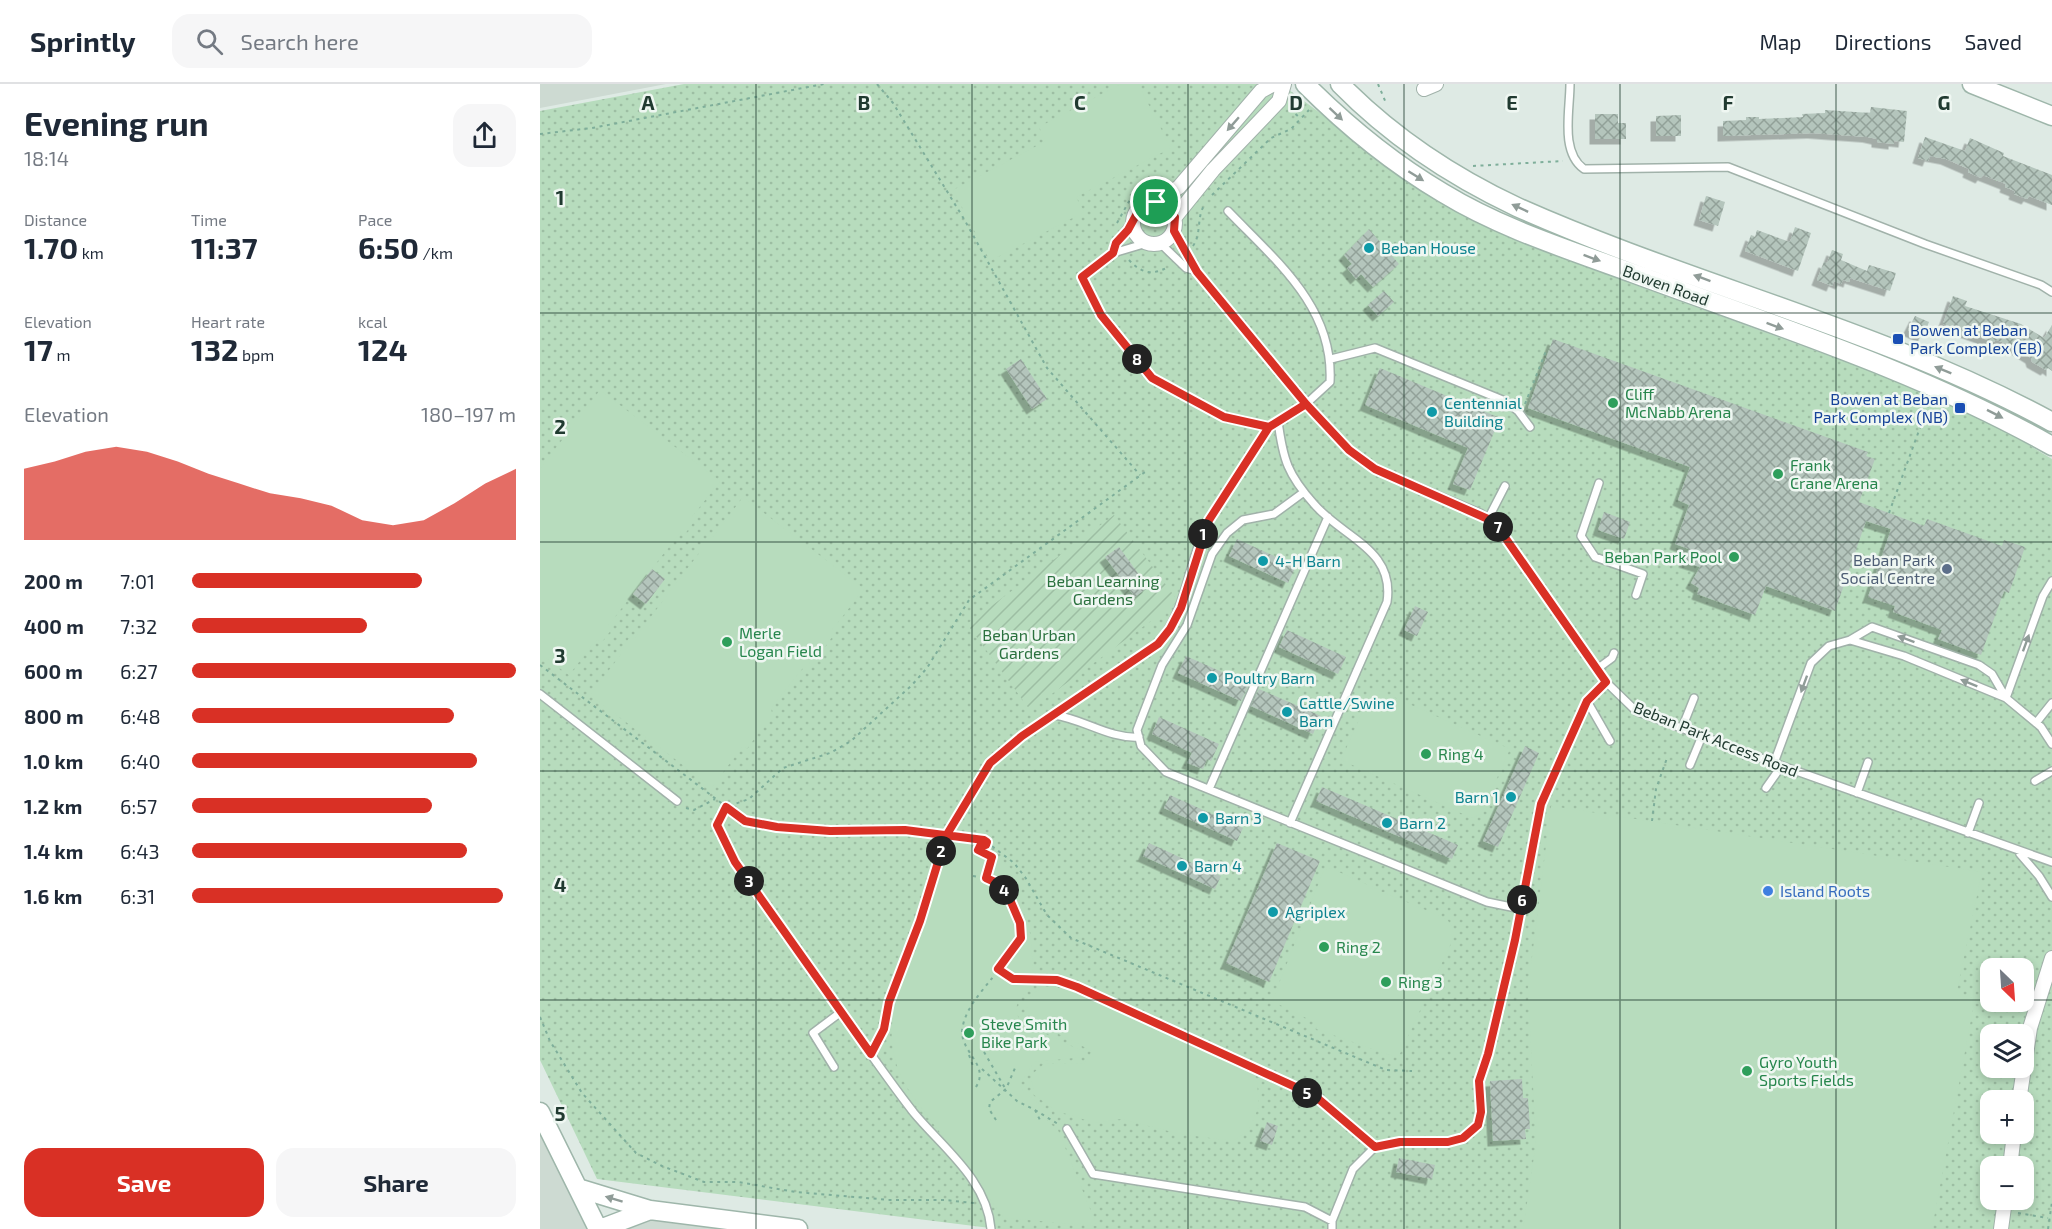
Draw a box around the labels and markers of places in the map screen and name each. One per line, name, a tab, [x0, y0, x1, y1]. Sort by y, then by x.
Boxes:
pin	[1130, 176, 1181, 227]
place label: Beban House	[1381, 238, 1476, 257]
marker: Beban House	[1362, 241, 1376, 255]
place label: Bowen at Beban Park Complex (EB)	[1910, 320, 2042, 357]
marker: Bowen at Beban Park Complex (EB)	[1891, 332, 1905, 346]
pin: 8	[1122, 344, 1152, 374]
place label: Cliff McNabb Arena	[1625, 384, 1731, 421]
place label: Bowen at Beban Park Complex (NB)	[1813, 389, 1948, 426]
place label: Centennial Building	[1444, 393, 1522, 430]
marker: Cliff McNabb Arena	[1606, 396, 1620, 410]
marker: Bowen at Beban Park Complex (NB)	[1953, 401, 1967, 415]
marker: Centennial Building	[1425, 405, 1439, 419]
place label: Frank Crane Arena	[1790, 455, 1878, 492]
marker: Frank Crane Arena	[1771, 467, 1785, 481]
pin: 7	[1483, 512, 1513, 542]
pin: 1	[1188, 519, 1218, 549]
place label: Beban Park Pool	[1604, 547, 1722, 566]
marker: Beban Park Pool	[1727, 550, 1741, 564]
place label: Beban Park Social Centre	[1841, 550, 1935, 587]
place label: 4-H Barn	[1275, 551, 1341, 570]
marker: 4-H Barn	[1256, 554, 1270, 568]
marker: Beban Park Social Centre	[1940, 562, 1954, 576]
place label: Merle Logan Field	[739, 623, 822, 660]
marker: Merle Logan Field	[720, 635, 734, 649]
place label: Poultry Barn	[1224, 668, 1315, 687]
marker: Poultry Barn	[1205, 671, 1219, 685]
place label: Cattle/Swine Barn	[1299, 693, 1395, 730]
marker: Cattle/Swine Barn	[1280, 705, 1294, 719]
place label: Ring 4	[1438, 744, 1484, 763]
marker: Ring 4	[1419, 747, 1433, 761]
place label: Barn 1	[1455, 787, 1499, 806]
marker: Barn 1	[1504, 790, 1518, 804]
place label: Barn 3	[1215, 808, 1262, 827]
marker: Barn 3	[1196, 811, 1210, 825]
place label: Barn 2	[1399, 813, 1446, 832]
marker: Barn 2	[1380, 816, 1394, 830]
pin: 2	[926, 836, 956, 866]
place label: Barn 4	[1194, 856, 1242, 875]
marker: Barn 4	[1175, 859, 1189, 873]
pin: 3	[734, 866, 764, 896]
pin: 4	[989, 875, 1019, 905]
place label: Island Roots	[1780, 881, 1870, 900]
marker: Island Roots	[1761, 884, 1775, 898]
pin: 6	[1507, 885, 1537, 915]
place label: Agriplex	[1285, 902, 1346, 921]
marker: Agriplex	[1266, 905, 1280, 919]
place label: Ring 2	[1336, 937, 1381, 956]
marker: Ring 2	[1317, 940, 1331, 954]
place label: Ring 3	[1398, 972, 1443, 991]
marker: Ring 3	[1379, 975, 1393, 989]
place label: Steve Smith Bike Park	[981, 1014, 1067, 1051]
marker: Steve Smith Bike Park	[962, 1026, 976, 1040]
place label: Gyro Youth Sports Fields	[1759, 1052, 1854, 1089]
marker: Gyro Youth Sports Fields	[1740, 1064, 1754, 1078]
pin: 5	[1292, 1078, 1322, 1108]

